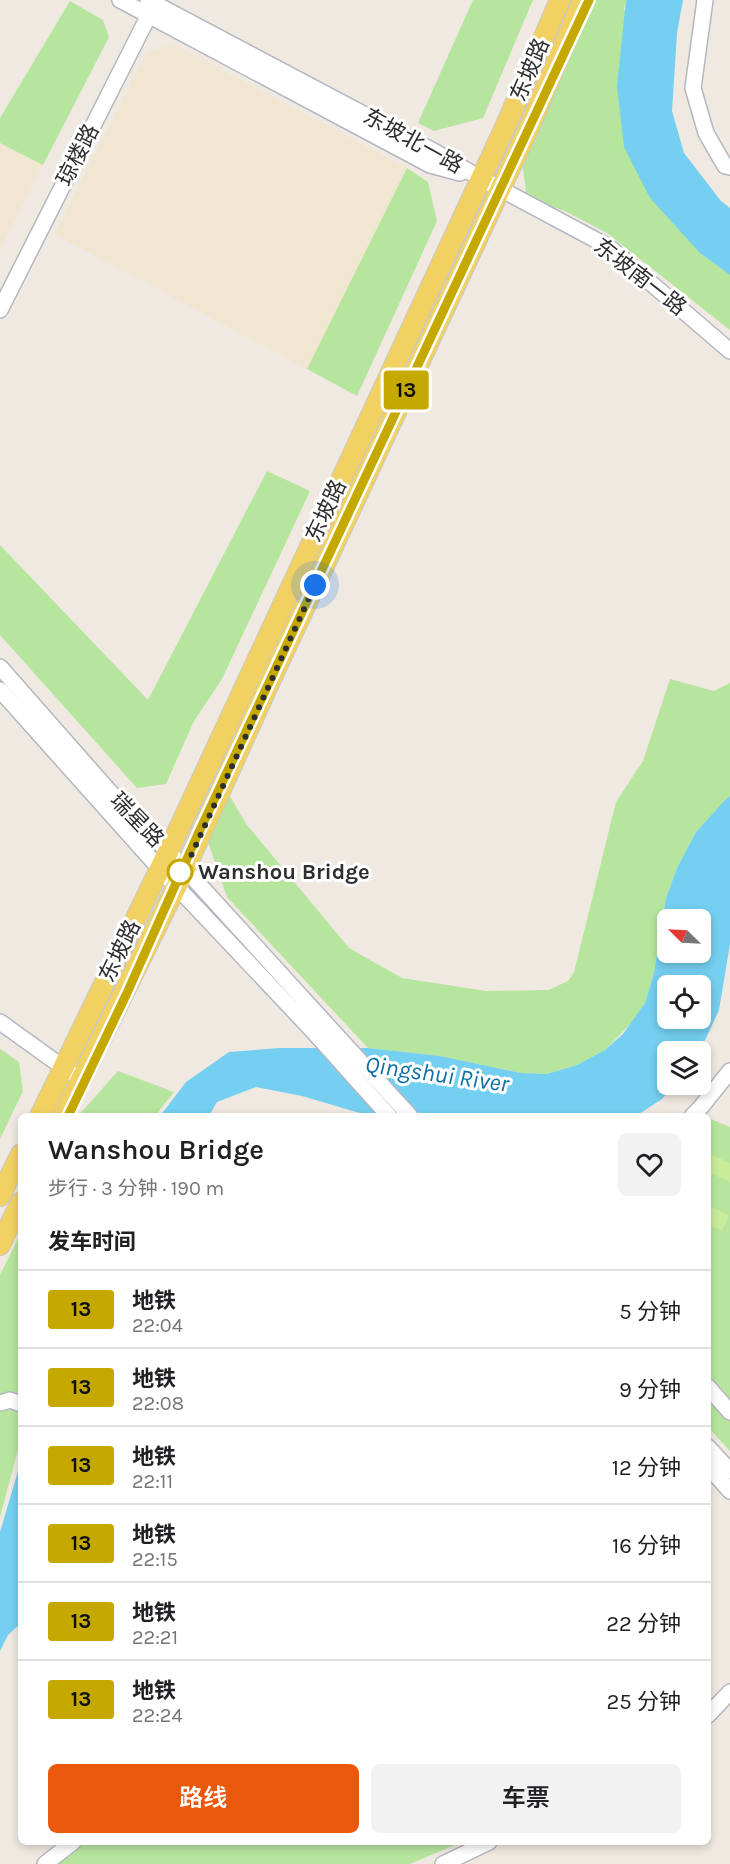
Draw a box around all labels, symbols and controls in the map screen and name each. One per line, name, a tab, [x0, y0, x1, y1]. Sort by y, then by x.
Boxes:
street label: 东坡路	[505, 35, 555, 105]
street label: 东坡北一路	[359, 103, 467, 179]
street label: 琼楼路	[51, 120, 105, 190]
street label: 东坡南一路	[589, 233, 691, 321]
line badge: 13	[379, 370, 433, 410]
text: 13	[396, 378, 416, 402]
street label: 东坡路	[300, 476, 352, 546]
your location	[300, 570, 330, 600]
street label: 瑞星路	[105, 787, 169, 853]
marker: Wanshou Bridge	[167, 859, 193, 885]
place label: Wanshou Bridge	[198, 859, 370, 885]
north arrow	[657, 909, 711, 963]
map controls	[657, 909, 711, 1095]
street label: 东坡路	[94, 916, 146, 986]
button: locate	[657, 975, 711, 1029]
button: layers	[657, 1041, 711, 1095]
water label: Qingshui River	[363, 1050, 511, 1098]
text: Wanshou Bridge	[48, 1133, 264, 1166]
button: heart	[618, 1133, 681, 1196]
text: 步行 · 3 分钟 · 190 m	[48, 1177, 224, 1200]
text: 发车时间	[48, 1229, 136, 1255]
text: 地铁	[132, 1288, 176, 1314]
text: 13	[71, 1297, 91, 1321]
text: 5 分钟	[619, 1299, 681, 1325]
text: 22:04	[132, 1314, 183, 1337]
text: 地铁	[132, 1366, 176, 1392]
text: 13	[71, 1375, 91, 1399]
text: 9 分钟	[619, 1377, 681, 1403]
text: 22:08	[132, 1392, 184, 1415]
text: 地铁	[132, 1444, 176, 1470]
text: 13	[71, 1453, 91, 1477]
text: 12 分钟	[612, 1455, 681, 1481]
text: 22:11	[132, 1470, 173, 1493]
text: 地铁	[132, 1522, 176, 1548]
text: 13	[71, 1531, 91, 1555]
text: 16 分钟	[612, 1533, 681, 1559]
text: 22:15	[132, 1548, 178, 1571]
text: 地铁	[132, 1600, 176, 1626]
text: 13	[71, 1609, 91, 1633]
text: 22 分钟	[606, 1611, 681, 1637]
text: 22:21	[132, 1626, 178, 1649]
text: 地铁	[132, 1678, 176, 1704]
text: 13	[71, 1687, 91, 1711]
text: 25 分钟	[607, 1689, 681, 1715]
text: 22:24	[132, 1704, 183, 1727]
button: 路线	[48, 1764, 359, 1833]
button: 车票	[371, 1764, 681, 1833]

